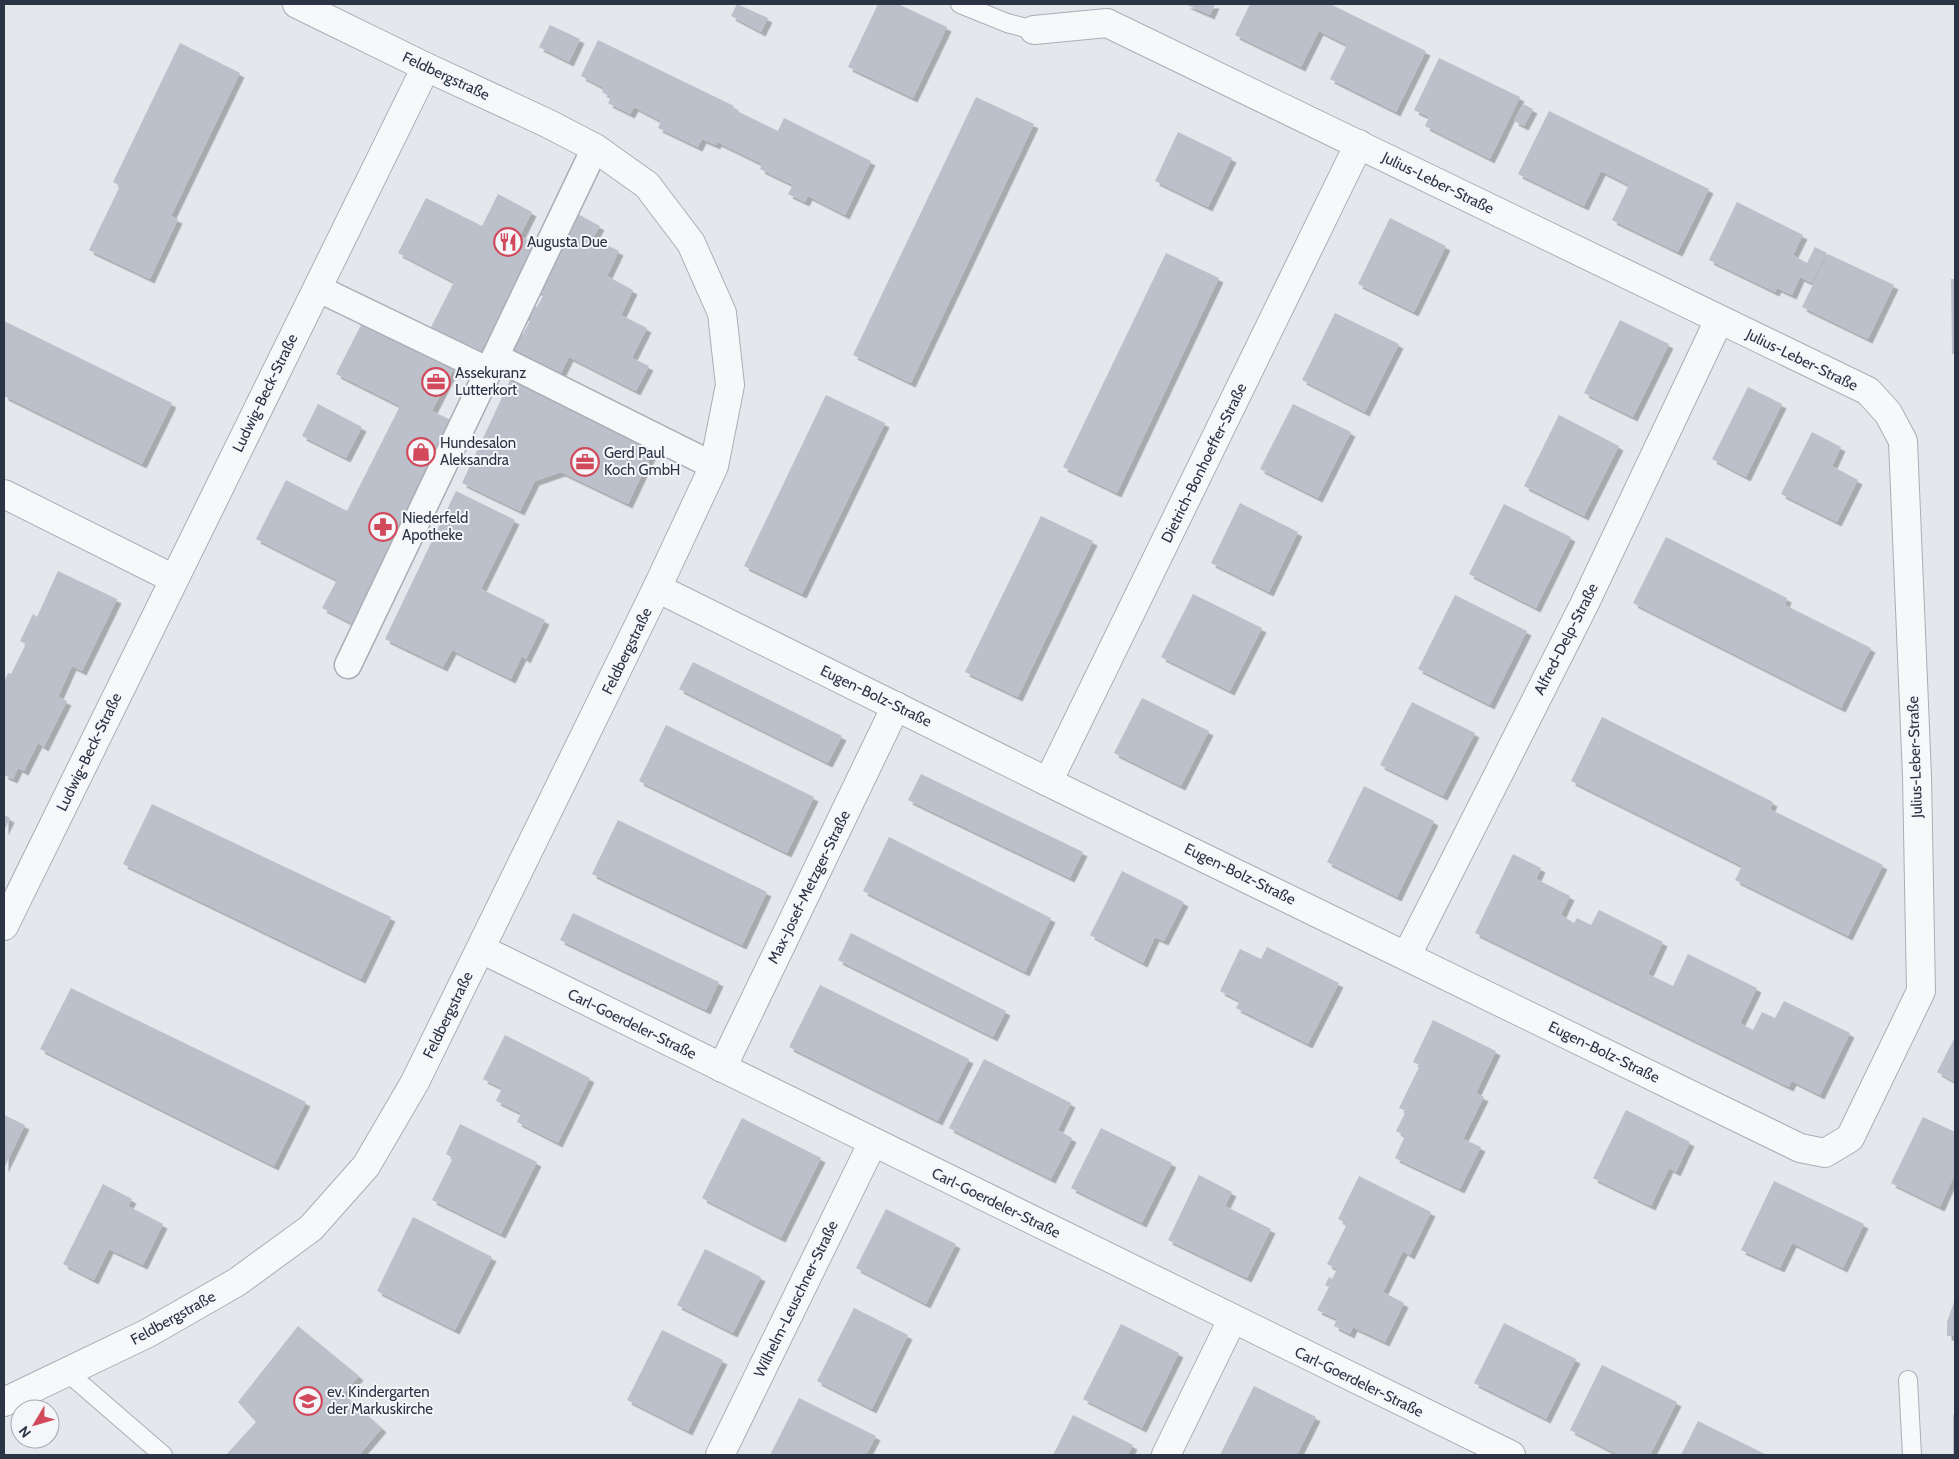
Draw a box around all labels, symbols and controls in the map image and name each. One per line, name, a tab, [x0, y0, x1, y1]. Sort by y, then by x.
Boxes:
street label: Feldbergstraße	[400, 48, 493, 104]
street label: Julius-Leber-Straße	[1378, 148, 1497, 218]
restaurant icon: Augusta Due	[493, 227, 523, 257]
place label: Augusta Due	[527, 233, 608, 251]
street label: Julius-Leber-Straße	[1742, 325, 1861, 395]
street label: Ludwig-Beck-Straße	[229, 331, 302, 455]
place label: Assekuranz Lutterkort	[455, 364, 526, 399]
office icon: Assekuranz Lutterkort	[421, 367, 451, 397]
street label: Dietrich-Bonhoeffer-Straße	[1157, 380, 1251, 546]
place label: Hundesalon Aleksandra	[440, 434, 516, 469]
shop icon: Hundesalon Aleksandra	[406, 437, 436, 467]
place label: Gerd Paul Koch GmbH	[604, 444, 680, 479]
office icon: Gerd Paul Koch GmbH	[570, 447, 600, 477]
place label: Niederfeld Apotheke	[402, 509, 468, 544]
pharmacy icon: Niederfeld Apotheke	[368, 512, 398, 542]
street label: Alfred-Delp-Straße	[1530, 580, 1602, 698]
street label: Feldbergstraße	[598, 604, 656, 697]
street label: Eugen-Bolz-Straße	[818, 661, 935, 731]
street label: Ludwig-Beck-Straße	[53, 690, 126, 814]
street label: Julius-Leber-Straße	[1904, 695, 1926, 819]
street label: Max-Josef-Metzger-Straße	[764, 807, 854, 967]
street label: Eugen-Bolz-Straße	[1182, 839, 1299, 909]
street label: Feldbergstraße	[419, 968, 477, 1061]
street label: Carl-Goerdeler-Straße	[565, 985, 700, 1063]
street label: Eugen-Bolz-Straße	[1546, 1017, 1663, 1087]
street label: Carl-Goerdeler-Straße	[929, 1164, 1064, 1242]
street label: Wilhelm-Leuschner-Straße	[750, 1217, 842, 1380]
street label: Feldbergstraße	[127, 1287, 219, 1349]
street label: Carl-Goerdeler-Straße	[1292, 1343, 1427, 1421]
place label: ev. Kindergarten der Markuskirche	[327, 1383, 433, 1418]
school or university icon: ev. Kindergarten der Markuskirche	[293, 1386, 323, 1416]
north arrow	[10, 1399, 60, 1449]
text: N	[15, 1423, 35, 1441]

